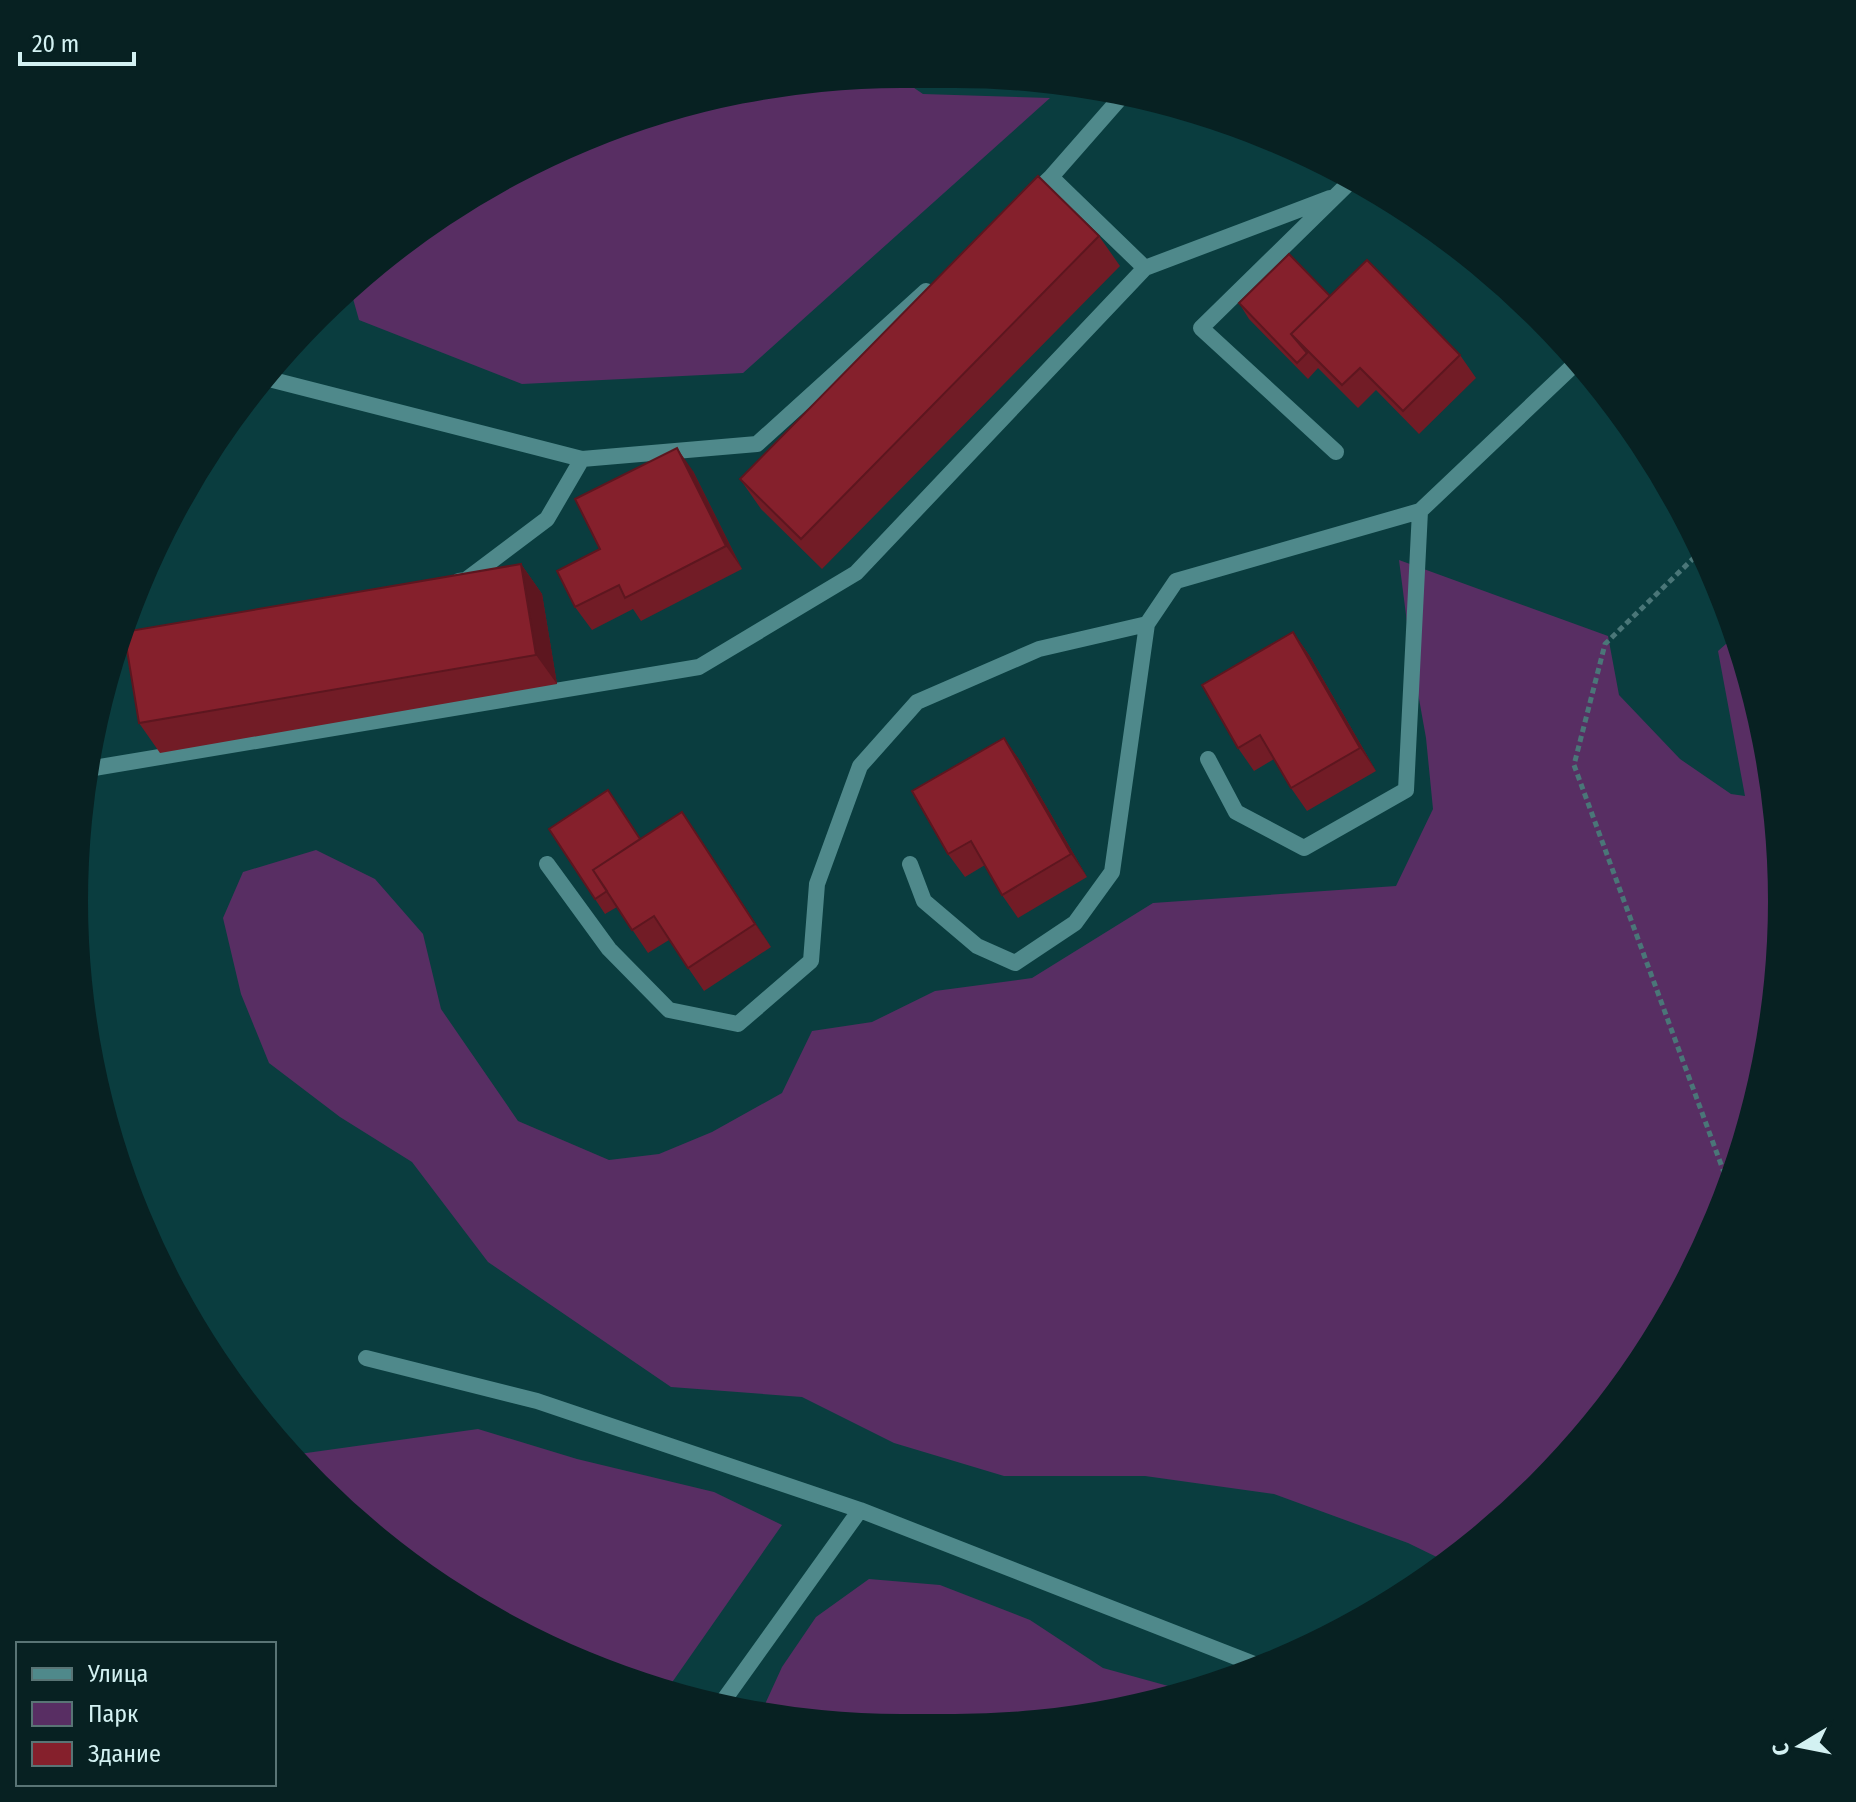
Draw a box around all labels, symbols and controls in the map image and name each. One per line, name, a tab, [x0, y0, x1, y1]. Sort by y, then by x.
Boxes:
scale bar	[20, 16, 134, 66]
text: 20 m	[32, 30, 79, 58]
legend	[16, 1642, 276, 1786]
text: Улица	[87, 1660, 148, 1688]
text: Парк	[88, 1700, 139, 1728]
north arrow	[1760, 1706, 1840, 1786]
text: Здание	[88, 1740, 161, 1768]
text: С	[1766, 1741, 1795, 1757]

